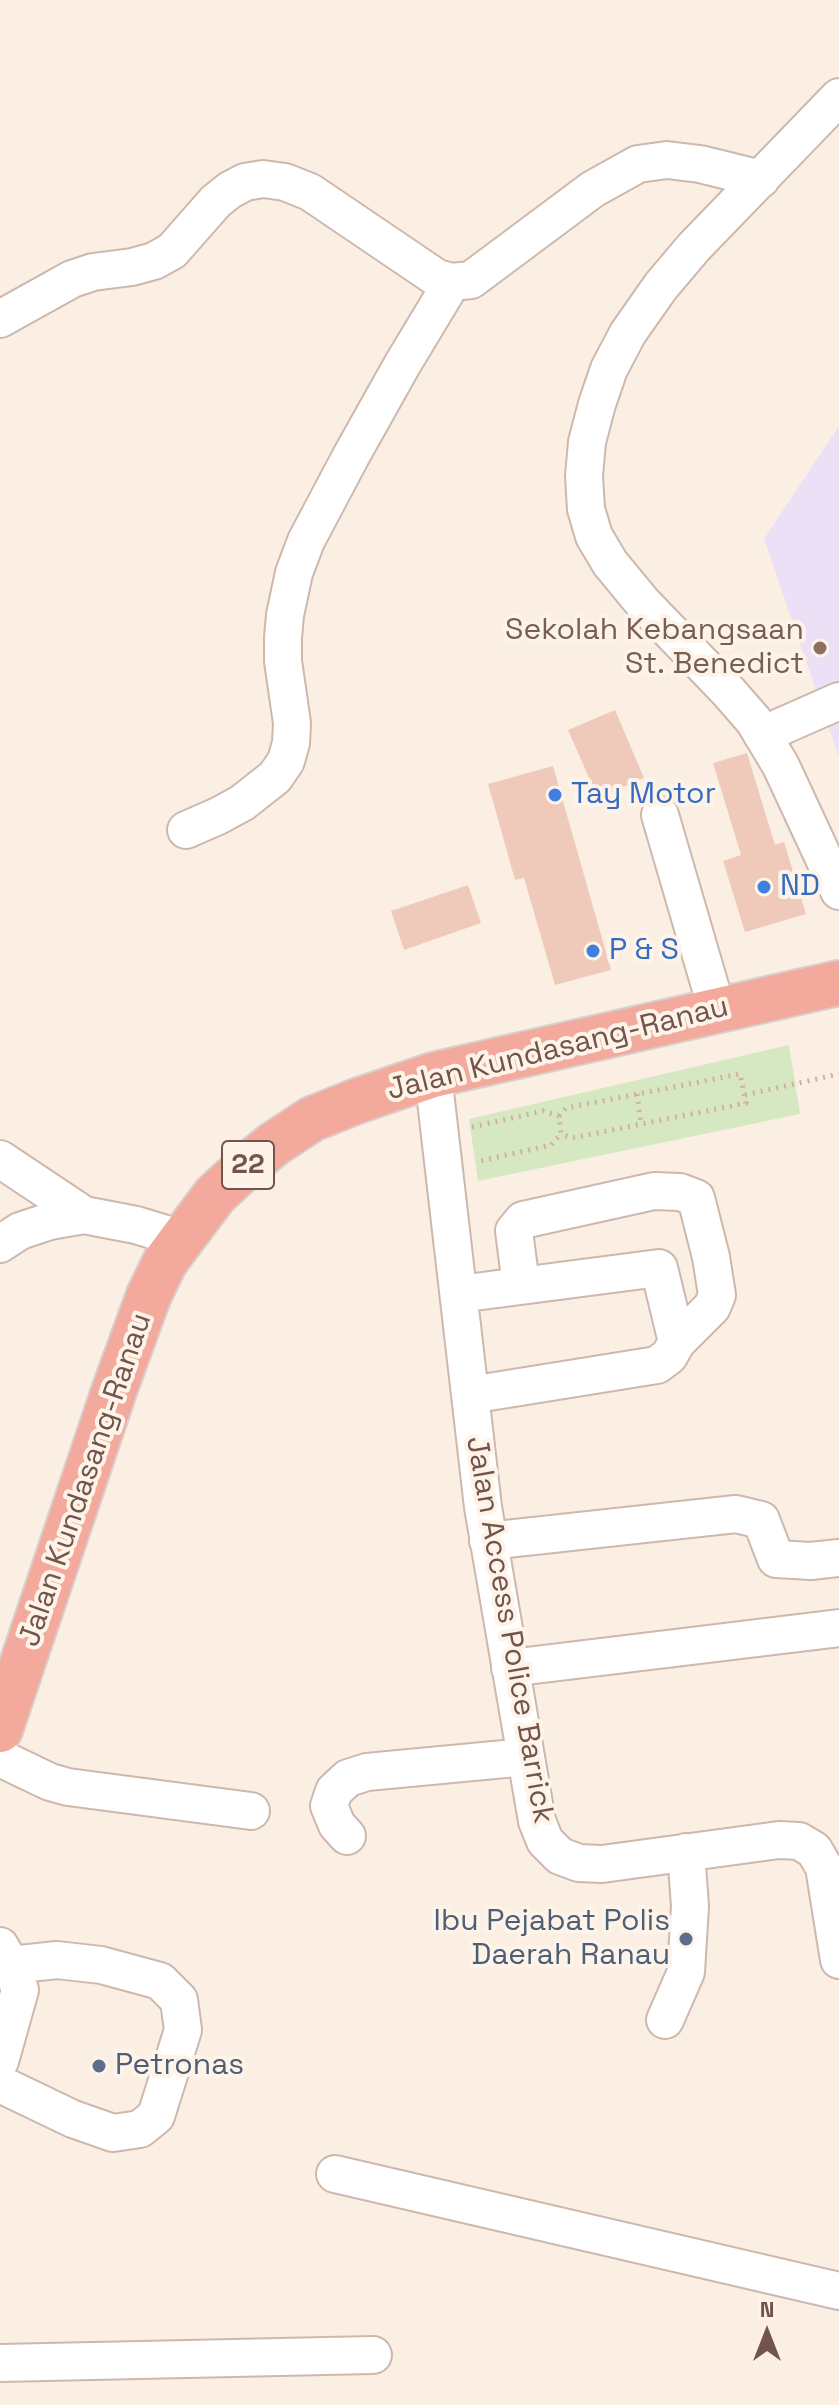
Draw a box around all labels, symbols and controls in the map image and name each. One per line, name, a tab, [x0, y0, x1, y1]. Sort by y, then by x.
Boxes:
place label: Sekolah Kebangsaan St. Benedict	[505, 613, 804, 684]
marker: Sekolah Kebangsaan St. Benedict	[811, 639, 829, 657]
place label: Tay Motor	[571, 777, 716, 813]
marker: Tay Motor	[546, 786, 564, 804]
place label: ND	[780, 869, 820, 905]
marker: ND	[755, 878, 773, 896]
place label: P & S	[609, 933, 679, 969]
marker: P & S	[584, 942, 602, 960]
street label: Jalan Kundasang-Ranau	[384, 989, 732, 1109]
road number: 22	[222, 1141, 274, 1189]
street label: Jalan Kundasang-Ranau	[12, 1309, 160, 1651]
street label: Jalan Access Police Barrick	[457, 1434, 561, 1826]
place label: Ibu Pejabat Polis Daerah Ranau	[434, 1904, 670, 1974]
marker: Ibu Pejabat Polis Daerah Ranau	[677, 1930, 695, 1948]
place label: Petronas	[115, 2048, 244, 2084]
marker: Petronas	[90, 2057, 108, 2075]
north arrow	[727, 2293, 807, 2373]
text: N	[760, 2295, 774, 2323]

